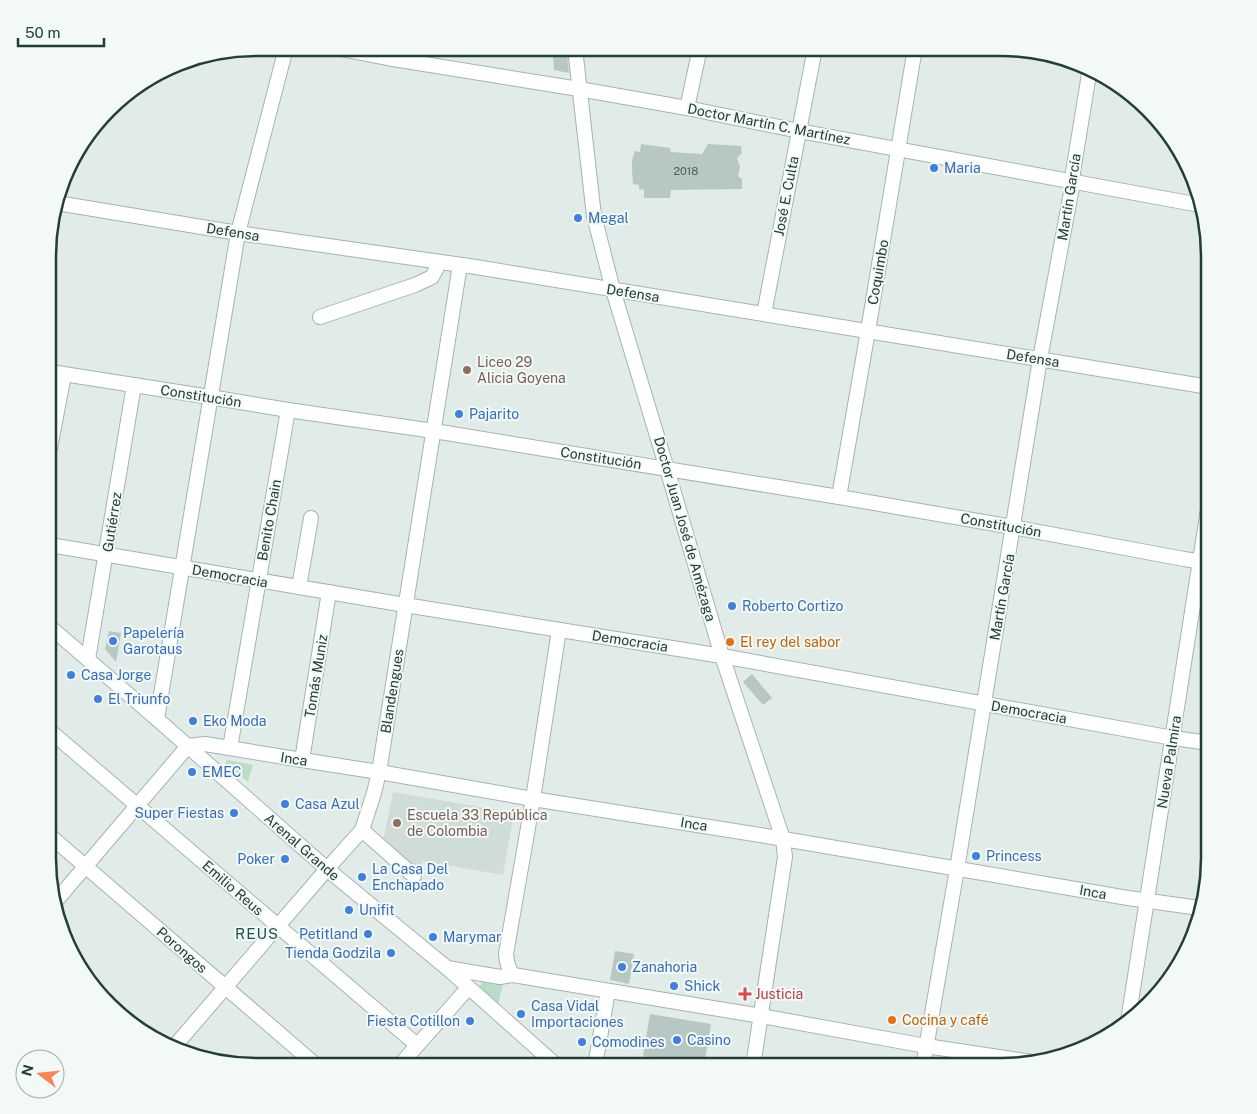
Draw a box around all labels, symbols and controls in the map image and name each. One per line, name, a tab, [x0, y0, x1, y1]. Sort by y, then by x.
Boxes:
scale bar	[18, 15, 104, 47]
text: 50 m	[25, 24, 60, 41]
street label: Doctor Martín C. Martínez	[686, 100, 852, 148]
street label: Martín García	[1054, 152, 1084, 242]
street label: José E. Culta	[770, 155, 802, 237]
place label: Maria	[944, 160, 981, 176]
marker: Maria	[928, 162, 940, 174]
house number: 2018	[674, 165, 698, 177]
place label: Megal	[588, 210, 629, 226]
marker: Megal	[572, 212, 584, 224]
street label: Defensa	[205, 220, 261, 244]
street label: Coquimbo	[864, 238, 892, 306]
street label: Defensa	[605, 281, 661, 305]
street label: Defensa	[1005, 346, 1061, 370]
place label: Liceo 29 Alicia Goyena	[477, 354, 566, 386]
marker: Liceo 29 Alicia Goyena	[461, 364, 473, 376]
street label: Constitución	[159, 382, 243, 410]
place label: Pajarito	[469, 406, 519, 422]
marker: Pajarito	[453, 408, 465, 420]
street label: Doctor Juan José de Amézaga	[651, 435, 719, 623]
street label: Constitución	[559, 444, 643, 472]
street label: Benito Chain	[254, 478, 284, 562]
street label: Gutiérrez	[99, 491, 125, 553]
street label: Constitución	[959, 510, 1043, 540]
street label: Martín García	[987, 552, 1017, 642]
street label: Democracia	[191, 561, 269, 591]
place label: Roberto Cortizo	[742, 598, 844, 614]
marker: Roberto Cortizo	[726, 600, 738, 612]
place label: Papelería Garotaus	[123, 625, 184, 657]
street label: Democracia	[591, 627, 669, 655]
street label: Tomás Muniz	[302, 633, 331, 719]
place label: El rey del sabor	[740, 634, 841, 650]
marker: Papelería Garotaus	[107, 635, 119, 647]
marker: El rey del sabor	[724, 636, 736, 648]
street label: Blandengues	[377, 648, 407, 734]
place label: Casa Jorge	[81, 667, 152, 683]
marker: Casa Jorge	[65, 669, 77, 681]
place label: El Triunfo	[108, 691, 170, 707]
marker: El Triunfo	[92, 693, 104, 705]
street label: Democracia	[990, 697, 1068, 727]
place label: Eko Moda	[203, 713, 267, 729]
street label: Nueva Palmira	[1154, 714, 1184, 810]
marker: Eko Moda	[187, 715, 199, 727]
street label: Inca	[279, 749, 309, 769]
place label: EMEC	[202, 764, 241, 780]
marker: EMEC	[186, 766, 198, 778]
place label: Casa Azul	[295, 796, 360, 812]
marker: Casa Azul	[279, 798, 291, 810]
place label: Super Fiestas	[135, 805, 224, 821]
marker: Super Fiestas	[228, 807, 240, 819]
place label: Escuela 33 República de Colombia	[407, 807, 548, 839]
street label: Arenal Grande	[261, 810, 343, 884]
street label: Inca	[679, 814, 709, 834]
marker: Escuela 33 República de Colombia	[391, 817, 403, 829]
place label: Princess	[986, 848, 1042, 864]
marker: Princess	[970, 850, 982, 862]
place label: Poker	[237, 851, 275, 867]
marker: Poker	[279, 853, 291, 865]
street label: Emilio Reus	[199, 857, 267, 919]
place label: La Casa Del Enchapado	[372, 861, 448, 893]
marker: La Casa Del Enchapado	[356, 871, 368, 883]
street label: Inca	[1078, 882, 1108, 902]
place label: Unifit	[359, 902, 395, 918]
marker: Unifit	[343, 904, 355, 916]
street label: Porongos	[154, 924, 210, 976]
district label: REUS	[235, 925, 279, 942]
place label: Petitland	[299, 926, 358, 942]
marker: Petitland	[362, 928, 374, 940]
place label: Marymar	[443, 929, 502, 945]
marker: Marymar	[427, 931, 439, 943]
place label: Tienda Godzila	[285, 945, 381, 961]
marker: Tienda Godzila	[385, 947, 397, 959]
place label: Zanahoria	[632, 959, 697, 975]
marker: Zanahoria	[616, 961, 628, 973]
place label: Shick	[684, 978, 720, 994]
marker: Shick	[668, 980, 680, 992]
place label: Justicia	[755, 986, 803, 1002]
marker: Justicia	[739, 988, 751, 1000]
place label: Casa Vidal Importaciones	[531, 998, 624, 1030]
marker: Casa Vidal Importaciones	[515, 1008, 527, 1020]
place label: Cocina y café	[902, 1012, 989, 1028]
place label: Fiesta Cotillon	[367, 1013, 460, 1029]
marker: Cocina y café	[886, 1014, 898, 1026]
marker: Fiesta Cotillon	[464, 1015, 476, 1027]
place label: Casino	[687, 1032, 731, 1048]
place label: Comodines	[592, 1034, 665, 1050]
marker: Casino	[671, 1034, 683, 1046]
marker: Comodines	[576, 1036, 588, 1048]
north arrow	[15, 1049, 65, 1099]
text: N	[18, 1063, 37, 1078]

